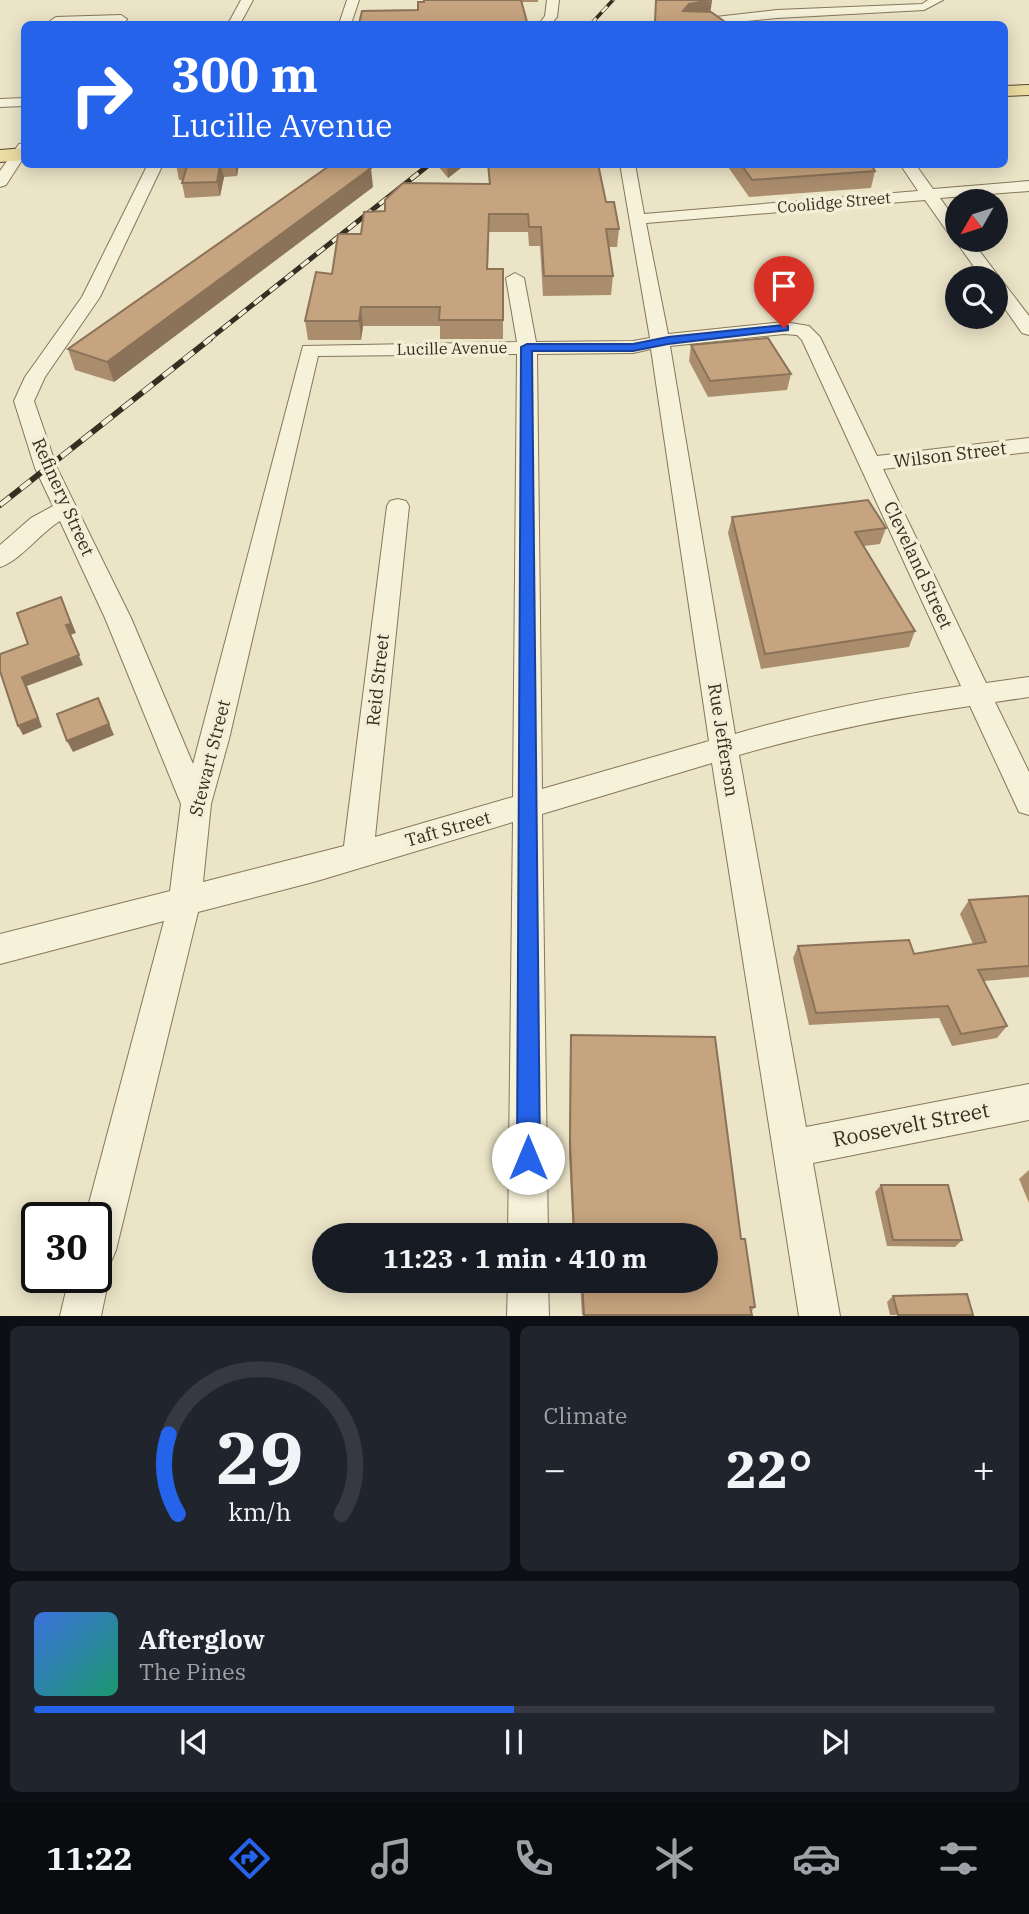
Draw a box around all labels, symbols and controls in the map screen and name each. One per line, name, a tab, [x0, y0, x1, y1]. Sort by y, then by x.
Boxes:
text: 300 m	[171, 42, 318, 105]
icon: right	[56, 49, 147, 140]
text: Lucille Avenue	[171, 104, 392, 146]
street label: Coolidge Street	[776, 187, 892, 217]
north arrow	[945, 189, 1008, 252]
map controls	[945, 189, 1008, 329]
pin	[754, 256, 814, 328]
button: search	[945, 266, 1008, 329]
icon: arrive	[765, 267, 803, 305]
street label: Lucille Avenue	[396, 337, 508, 359]
street label: Refinery Street	[27, 434, 100, 559]
street label: Wilson Street	[892, 436, 1008, 473]
street label: Cleveland Street	[879, 497, 958, 632]
street label: Reid Street	[361, 633, 394, 727]
street label: Rue Jefferson	[703, 681, 744, 798]
street label: Stewart Street	[184, 697, 235, 819]
street label: Taft Street	[402, 805, 493, 852]
street label: Roosevelt Street	[830, 1095, 992, 1153]
position arrow	[491, 1121, 565, 1195]
speed limit sign: 30	[21, 1202, 112, 1293]
text: 11:23 · 1 min · 410 m	[383, 1241, 647, 1275]
text: Climate	[544, 1400, 627, 1430]
text: 29	[216, 1410, 303, 1505]
text: 22°	[726, 1435, 813, 1502]
text: −	[544, 1444, 566, 1493]
text: +	[972, 1444, 995, 1493]
text: km/h	[228, 1495, 291, 1528]
text: Afterglow	[139, 1622, 265, 1656]
text: The Pines	[139, 1656, 246, 1686]
icon: previous	[175, 1723, 213, 1761]
icon: pause	[495, 1723, 533, 1761]
icon: next	[816, 1723, 854, 1761]
icon: directions	[225, 1834, 274, 1883]
icon: music	[367, 1834, 416, 1883]
icon: phone	[509, 1834, 558, 1883]
icon: climate	[650, 1834, 699, 1883]
icon: car	[792, 1834, 841, 1883]
icon: filters	[934, 1834, 983, 1883]
text: 11:22	[46, 1837, 133, 1879]

